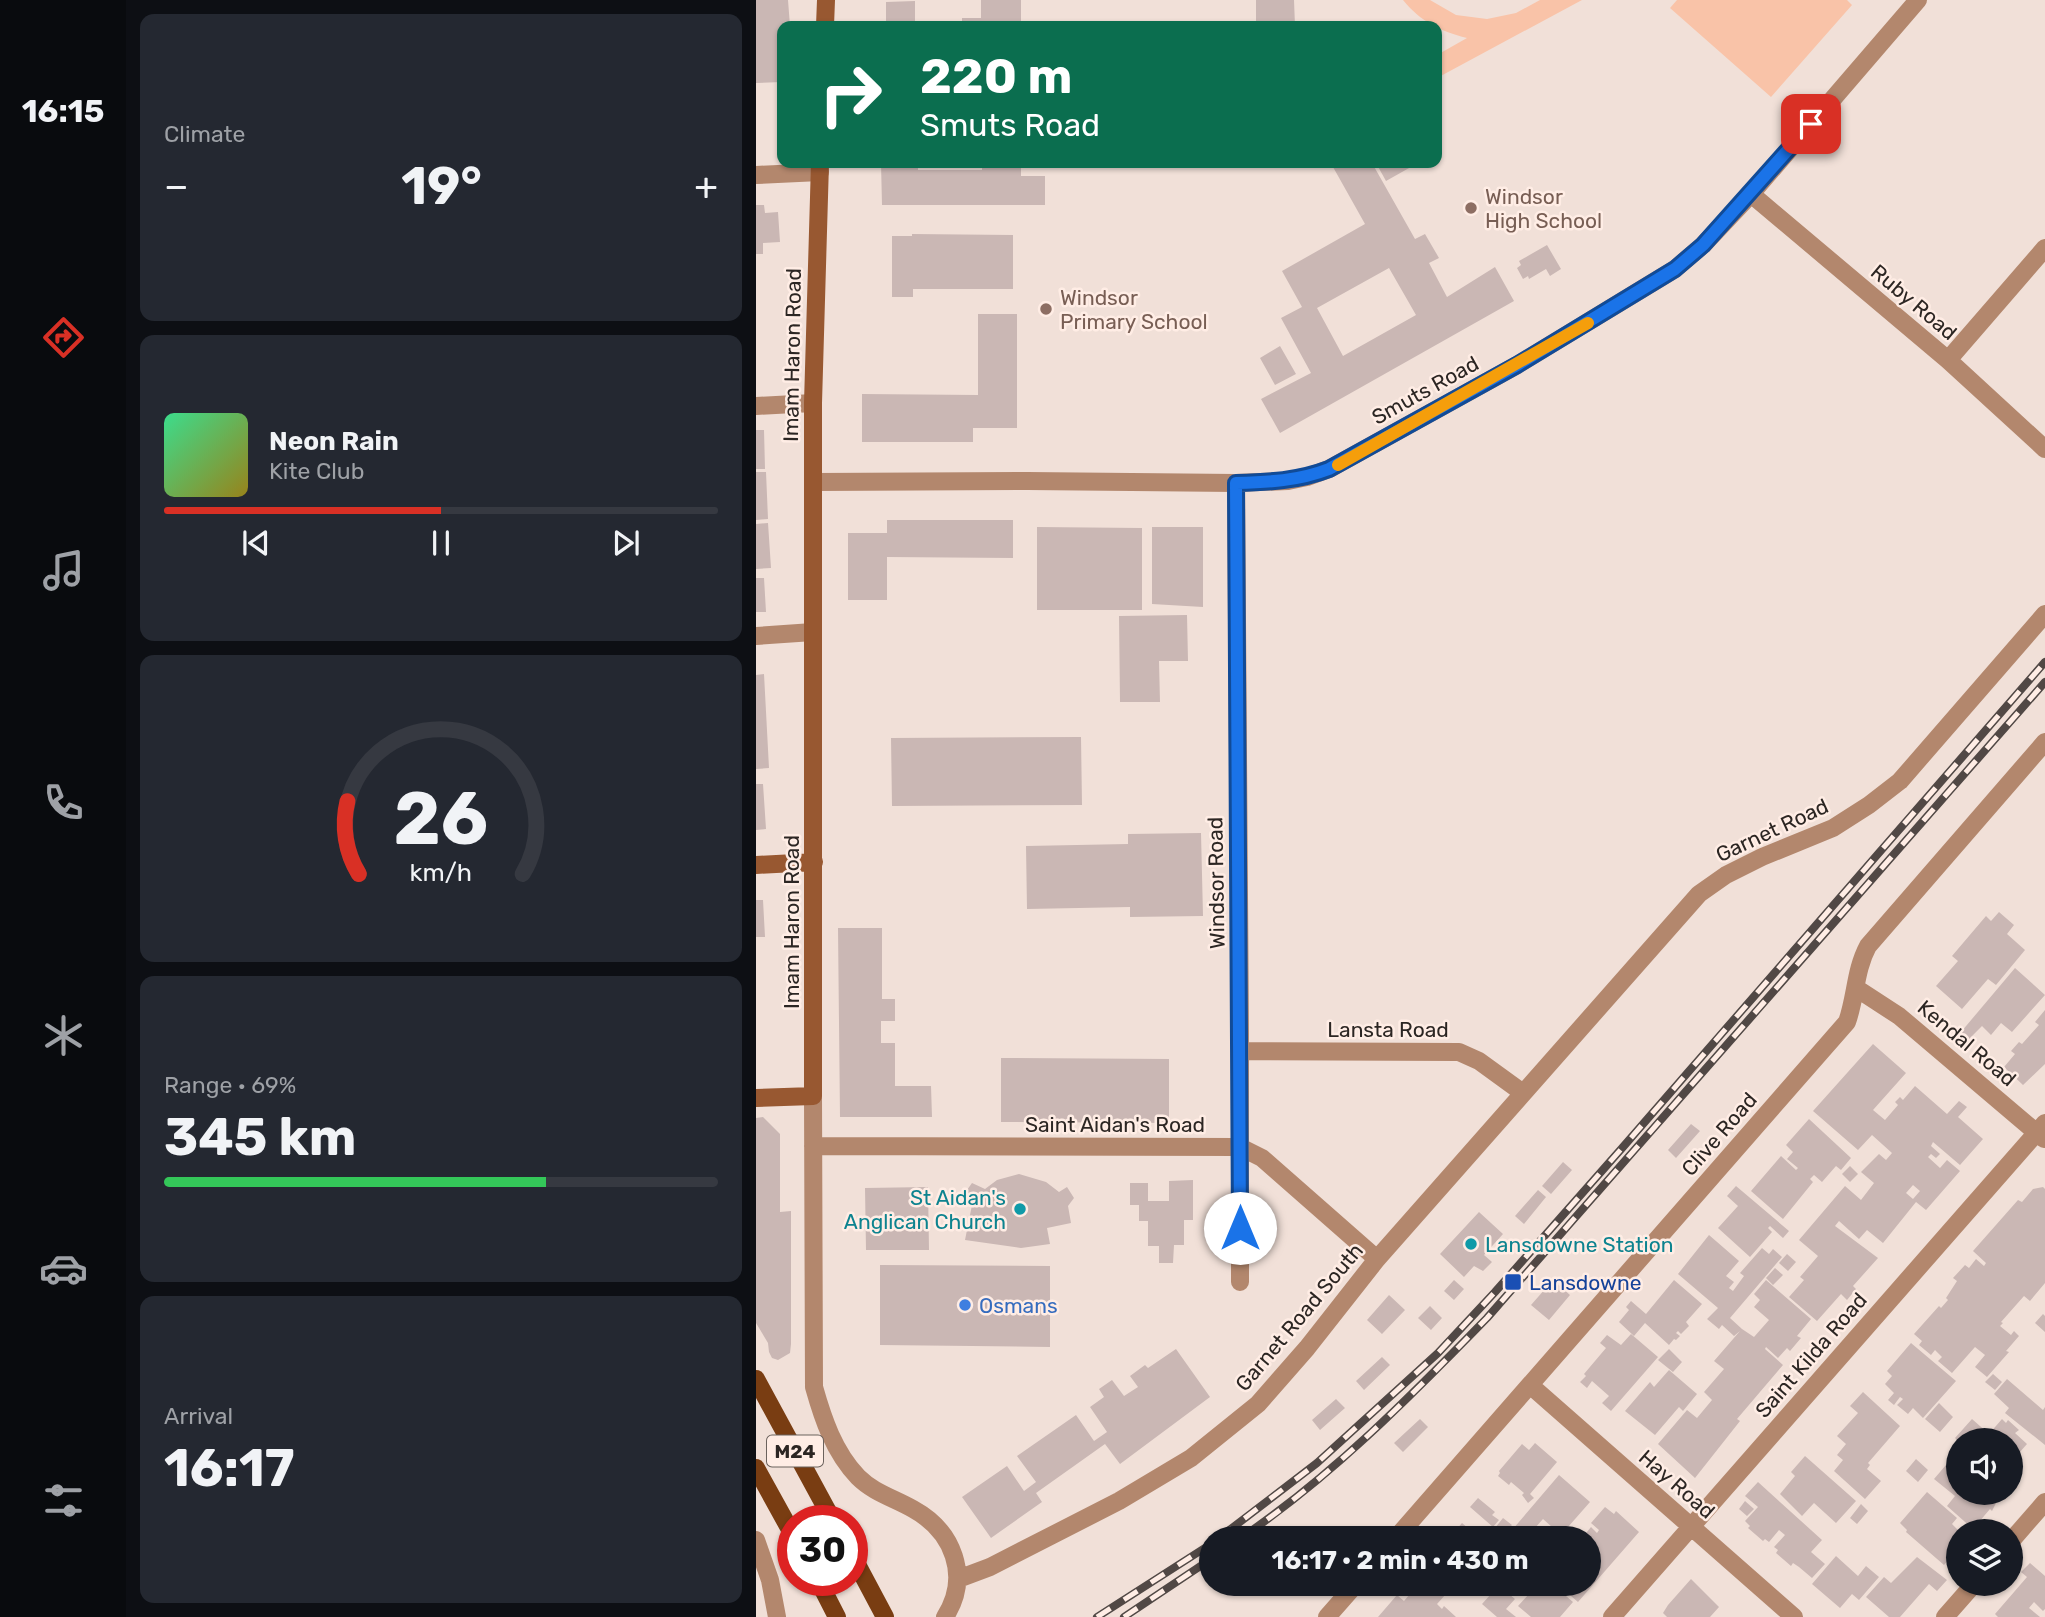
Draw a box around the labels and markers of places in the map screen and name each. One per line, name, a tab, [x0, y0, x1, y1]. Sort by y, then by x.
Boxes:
pin	[1781, 94, 1841, 154]
place label: Windsor High School	[1485, 184, 1602, 233]
marker: Windsor High School	[1463, 200, 1479, 216]
place label: Windsor Primary School	[1060, 285, 1208, 334]
marker: Windsor Primary School	[1038, 301, 1054, 317]
place label: St Aidan's Anglican Church	[844, 1185, 1006, 1234]
marker: St Aidan's Anglican Church	[1012, 1201, 1028, 1217]
place label: Lansdowne Station	[1485, 1232, 1673, 1257]
marker: Lansdowne Station	[1463, 1236, 1479, 1252]
place label: Lansdowne	[1529, 1270, 1641, 1295]
marker: Lansdowne	[1503, 1272, 1523, 1292]
place label: Osmans	[979, 1293, 1058, 1318]
marker: Osmans	[957, 1297, 973, 1313]

